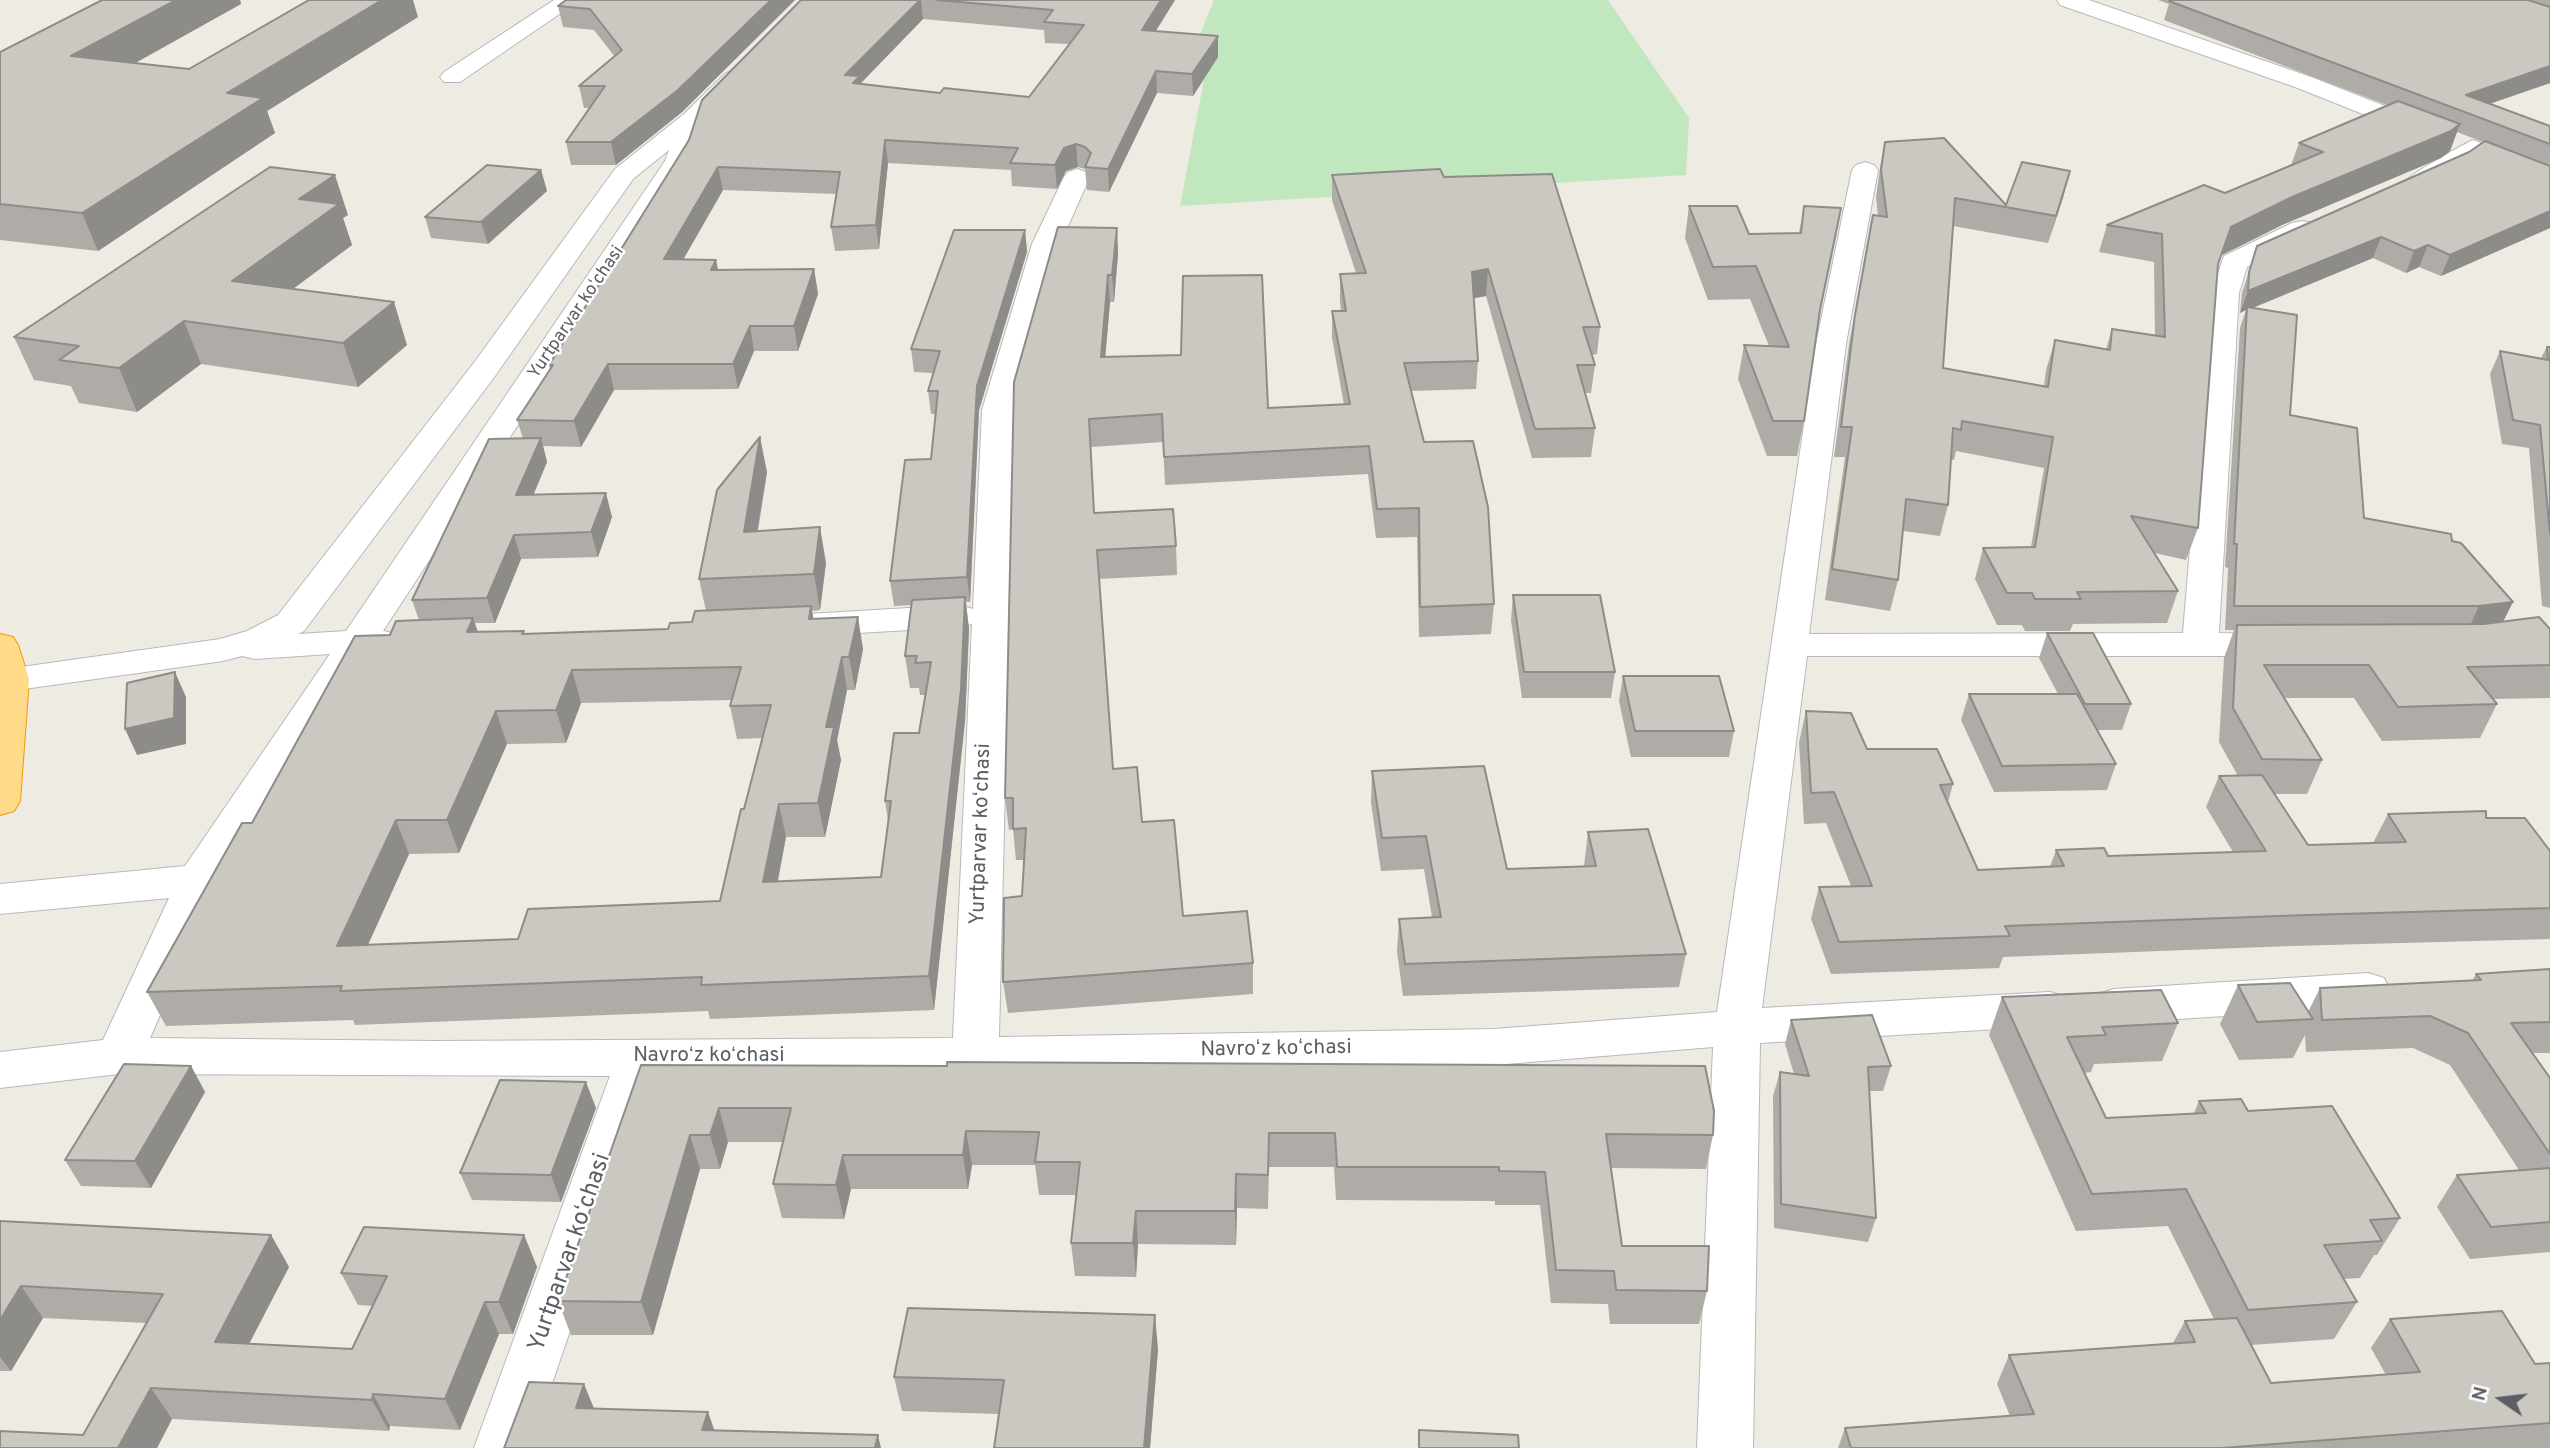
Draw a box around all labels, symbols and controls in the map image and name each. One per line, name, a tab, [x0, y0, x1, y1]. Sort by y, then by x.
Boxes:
street label: Yurtparvar koʻchasi	[524, 242, 630, 384]
street label: Yurtparvar koʻchasi	[966, 743, 998, 925]
street label: Navroʻz koʻchasi	[1200, 1036, 1352, 1064]
street label: Navroʻz koʻchasi	[633, 1044, 785, 1070]
street label: Yurtparvar koʻchasi	[524, 1150, 618, 1356]
north arrow	[2466, 1364, 2536, 1434]
text: N	[2467, 1384, 2494, 1403]

